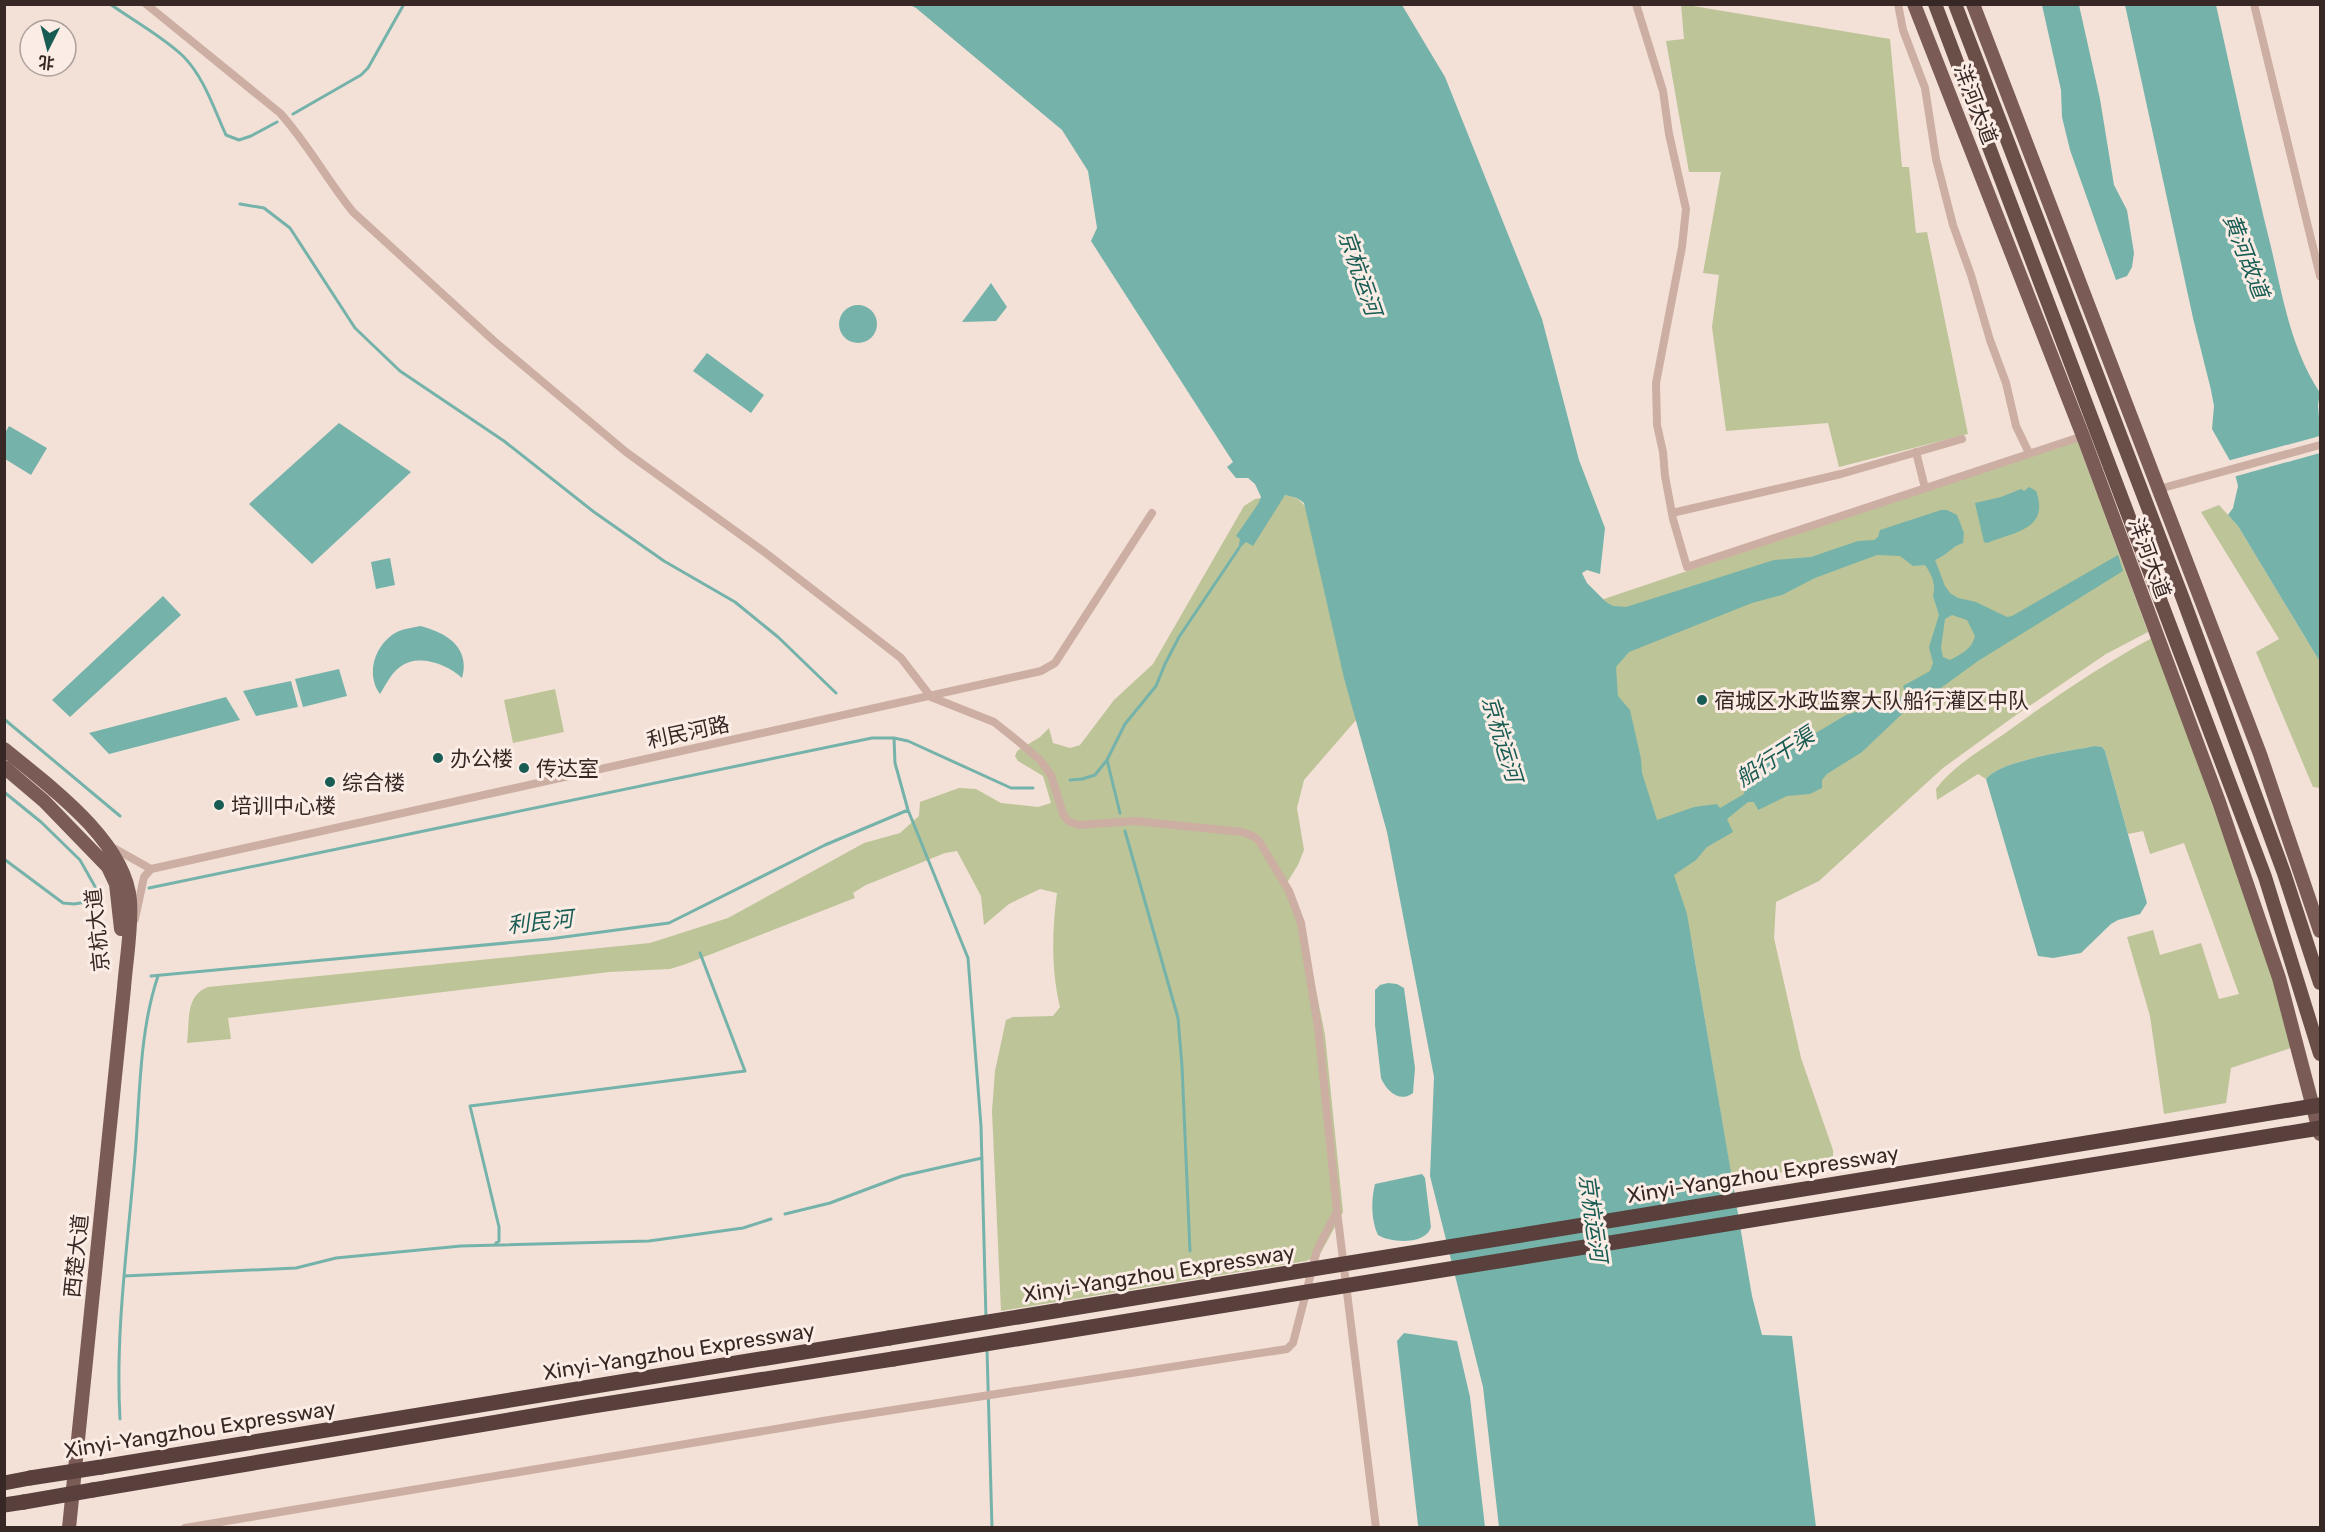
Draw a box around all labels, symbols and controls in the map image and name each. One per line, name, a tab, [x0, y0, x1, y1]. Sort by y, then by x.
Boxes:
north arrow	[18, 18, 78, 78]
text: 北	[38, 52, 55, 73]
street label: 洋河大道	[1949, 60, 2003, 148]
water label: 黄河故道	[2218, 210, 2275, 305]
water label: 京杭运河	[1333, 227, 1388, 323]
street label: 洋河大道	[2124, 514, 2176, 602]
place label: 宿城区水政监察大队船行灌区中队	[1714, 688, 2029, 713]
water label: 京杭运河	[1476, 693, 1529, 789]
marker: 宿城区水政监察大队船行灌区中队	[1695, 693, 1709, 707]
street label: 利民河路	[644, 711, 732, 753]
water label: 船行干渠	[1731, 720, 1822, 792]
place label: 办公楼	[450, 746, 513, 771]
marker: 办公楼	[431, 751, 445, 765]
place label: 传达室	[536, 756, 599, 781]
marker: 传达室	[517, 761, 531, 775]
place label: 综合楼	[342, 770, 405, 795]
marker: 综合楼	[323, 775, 337, 789]
place label: 培训中心楼	[231, 793, 336, 818]
marker: 培训中心楼	[212, 798, 226, 812]
street label: 京杭大道	[80, 887, 114, 973]
water label: 利民河	[506, 905, 578, 939]
street label: Xinyi-Yangzhou Expressway	[1625, 1140, 1901, 1208]
water label: 京杭运河	[1574, 1173, 1613, 1267]
street label: 西楚大道	[59, 1213, 93, 1299]
street label: Xinyi-Yangzhou Expressway	[1021, 1239, 1297, 1307]
street label: Xinyi-Yangzhou Expressway	[541, 1317, 817, 1385]
street label: Xinyi-Yangzhou Expressway	[62, 1395, 338, 1463]

